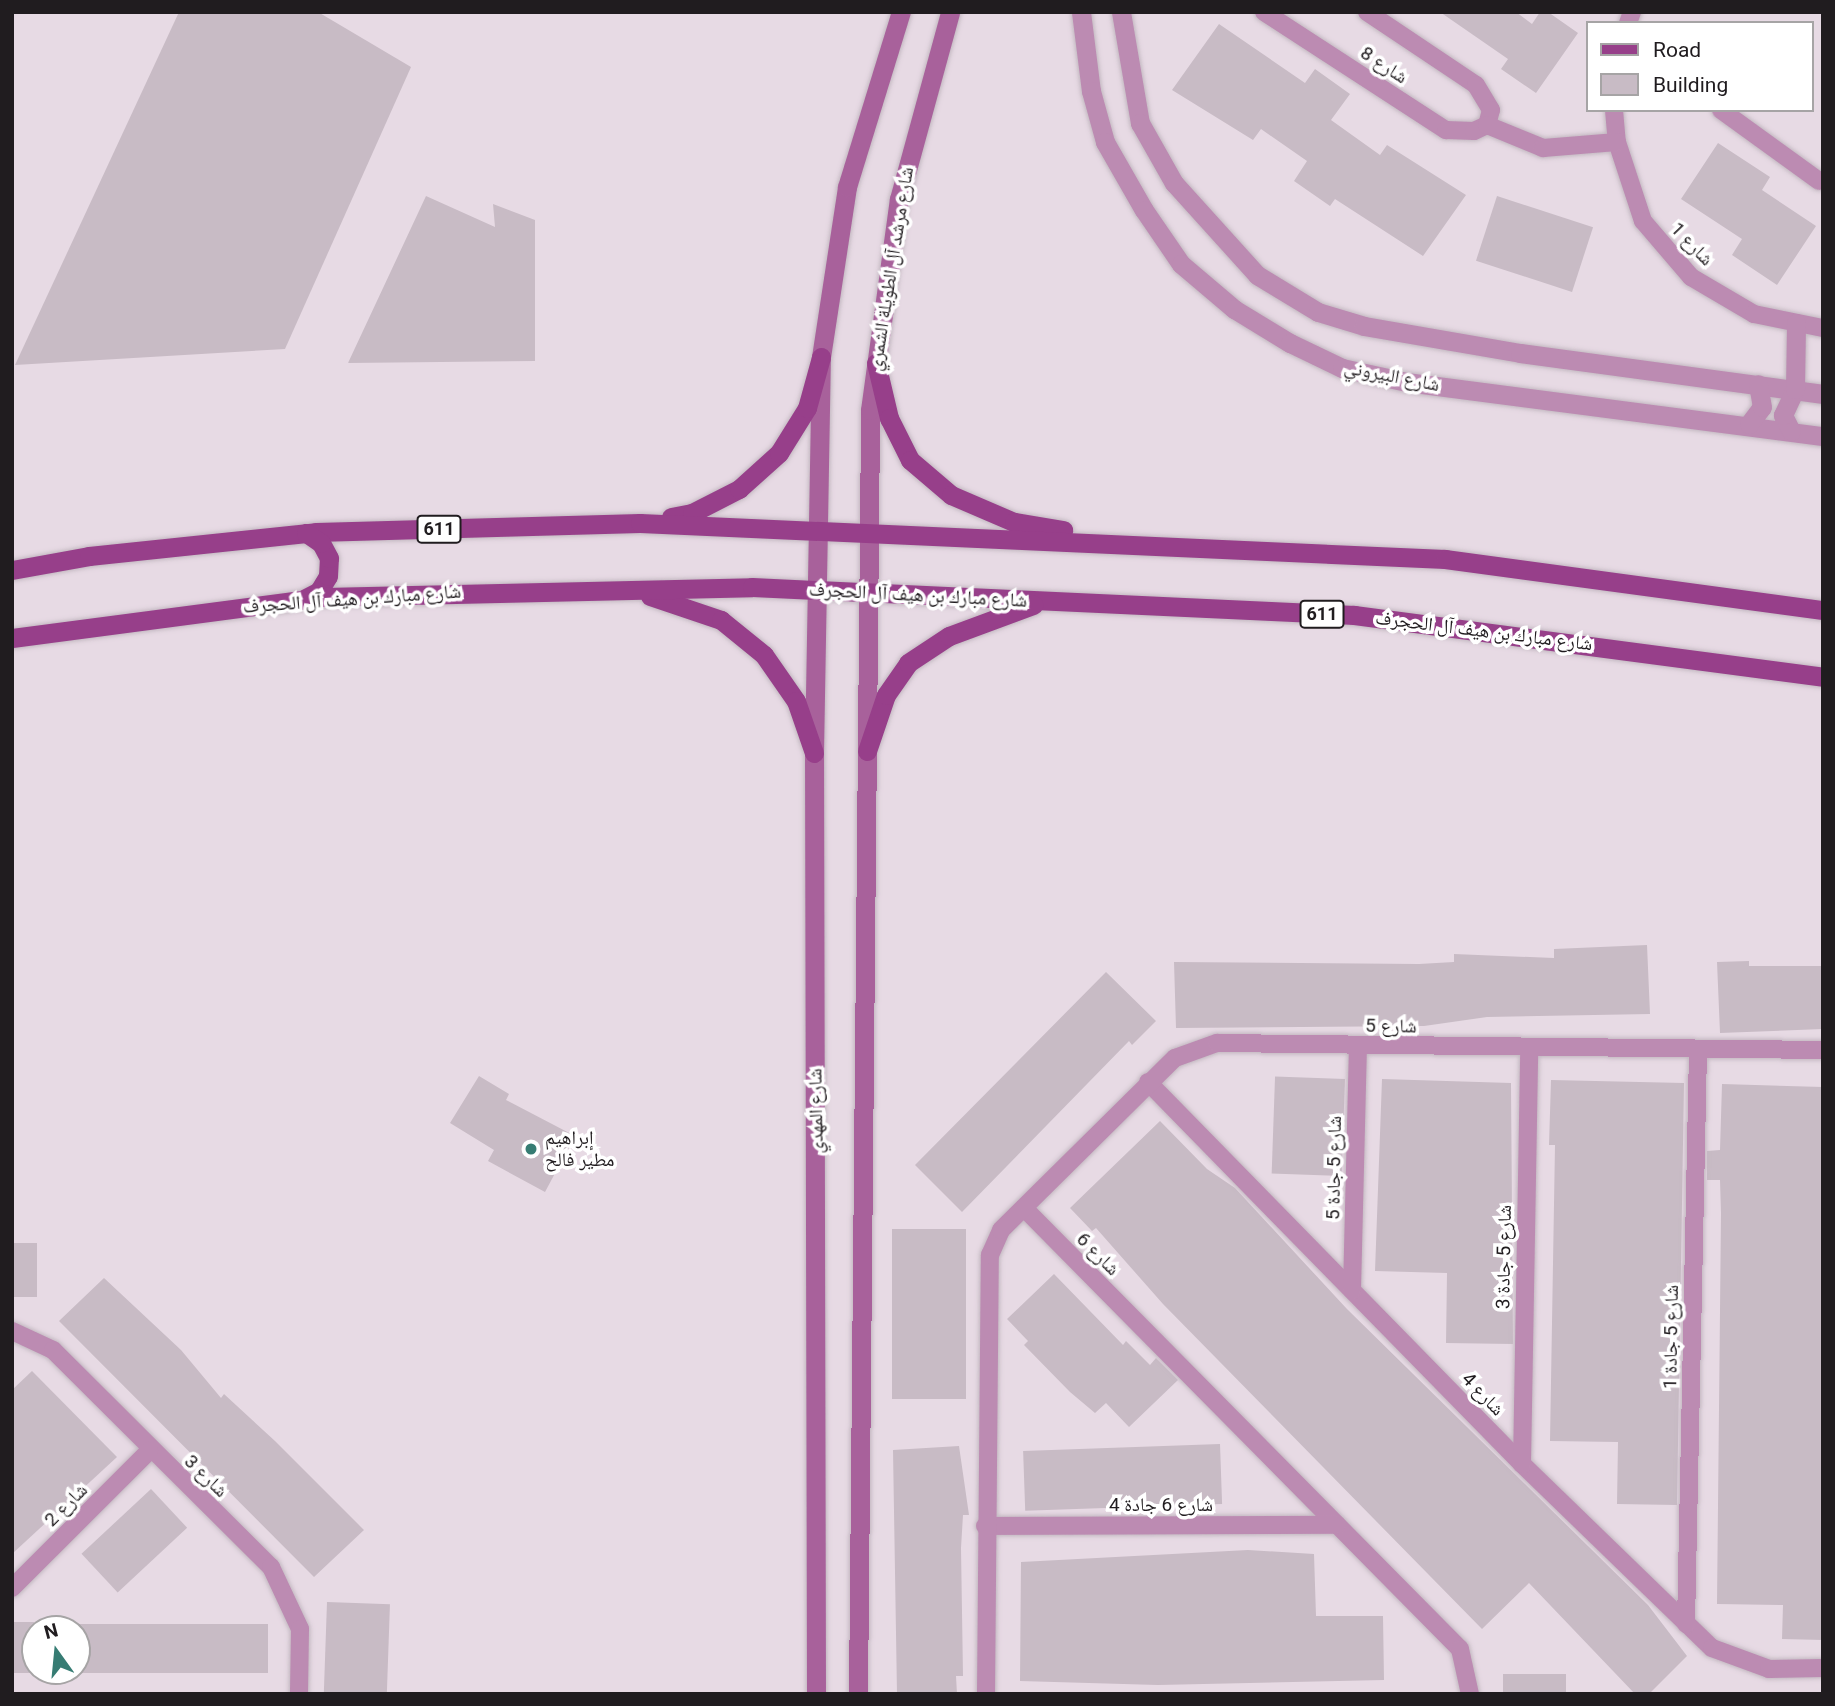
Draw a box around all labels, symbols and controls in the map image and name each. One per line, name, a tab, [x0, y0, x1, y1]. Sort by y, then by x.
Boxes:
legend	[1587, 21, 1814, 112]
text: Road	[1653, 38, 1701, 62]
street label: شارع 8	[1356, 41, 1412, 89]
text: Building	[1653, 73, 1728, 97]
street label: شارع مرشد آل الطويلة الشمري	[864, 165, 918, 373]
street label: شارع 1	[1666, 218, 1718, 270]
street label: شارع البيروني	[1342, 356, 1442, 396]
road number: 611	[416, 514, 462, 544]
street label: شارع مبارك بن هيف آل الحجرف	[808, 578, 1028, 612]
street label: شارع مبارك بن هيف آل الحجرف	[242, 580, 462, 618]
road number: 611	[1299, 600, 1345, 628]
street label: شارع مبارك بن هيف آل الحجرف	[1374, 606, 1594, 656]
street label: شارع 5	[1365, 1014, 1417, 1038]
street label: شارع المهدي	[804, 1068, 828, 1154]
street label: شارع 5 جادة 5	[1322, 1116, 1346, 1220]
place label: إبراهيم مطير فالح	[545, 1127, 614, 1171]
marker: إبراهيم مطير فالح	[523, 1141, 539, 1157]
street label: شارع 5 جادة 3	[1492, 1205, 1516, 1309]
street label: شارع 6	[1072, 1228, 1124, 1280]
street label: شارع 5 جادة 1	[1659, 1285, 1683, 1389]
street label: شارع 4	[1457, 1368, 1509, 1420]
street label: شارع 3	[180, 1450, 232, 1502]
street label: شارع 2	[40, 1479, 92, 1531]
street label: شارع 6 جادة 4	[1109, 1494, 1213, 1516]
north arrow	[21, 1615, 91, 1685]
text: N	[42, 1618, 60, 1644]

